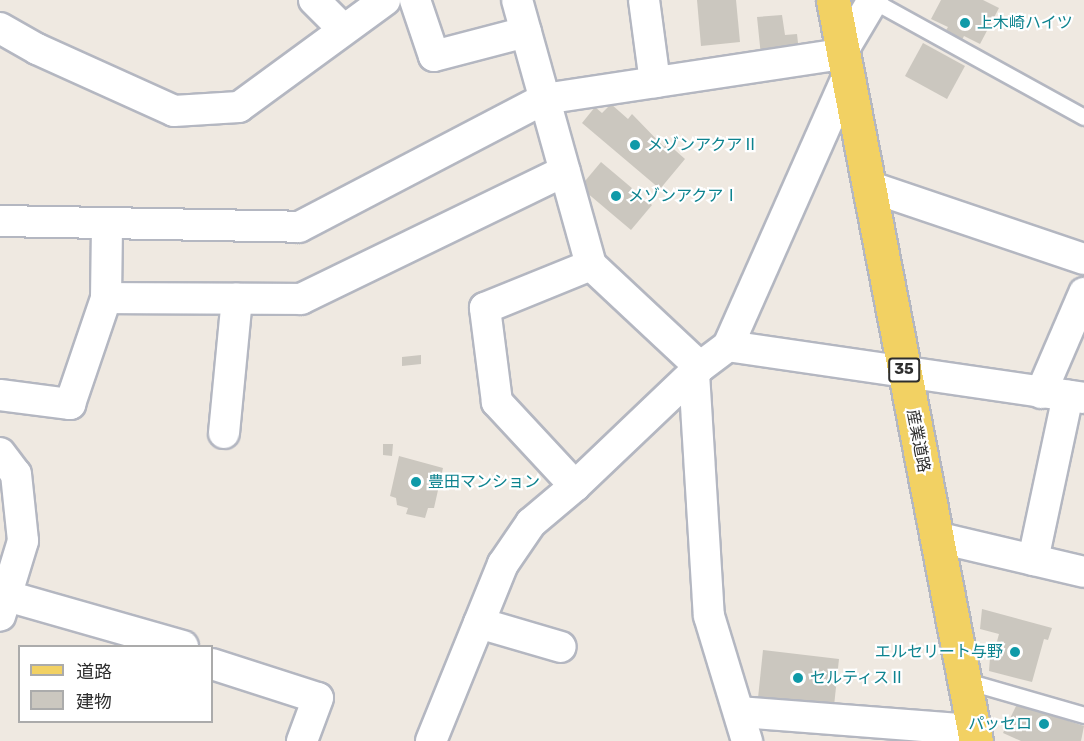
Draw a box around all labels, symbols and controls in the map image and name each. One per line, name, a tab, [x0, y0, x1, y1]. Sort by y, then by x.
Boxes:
place label: 上木崎ハイツ	[977, 13, 1073, 33]
marker: 上木崎ハイツ	[958, 16, 972, 30]
place label: メゾンアクアⅡ	[647, 135, 759, 155]
marker: メゾンアクアⅡ	[628, 138, 642, 152]
place label: メゾンアクアⅠ	[628, 186, 740, 206]
marker: メゾンアクアⅠ	[609, 189, 623, 203]
road number: 35	[888, 358, 920, 382]
street label: 産業道路	[902, 408, 934, 474]
place label: 豊田マンション	[428, 472, 540, 492]
marker: 豊田マンション	[409, 475, 423, 489]
place label: エルセリート与野	[875, 642, 1003, 662]
legend	[18, 645, 213, 723]
marker: エルセリート与野	[1008, 645, 1022, 659]
text: 道路	[76, 661, 112, 683]
place label: セルティスⅡ	[810, 668, 906, 688]
marker: セルティスⅡ	[791, 671, 805, 685]
text: 建物	[76, 691, 112, 713]
place label: パッセロ	[968, 714, 1032, 734]
marker: パッセロ	[1037, 717, 1051, 731]

